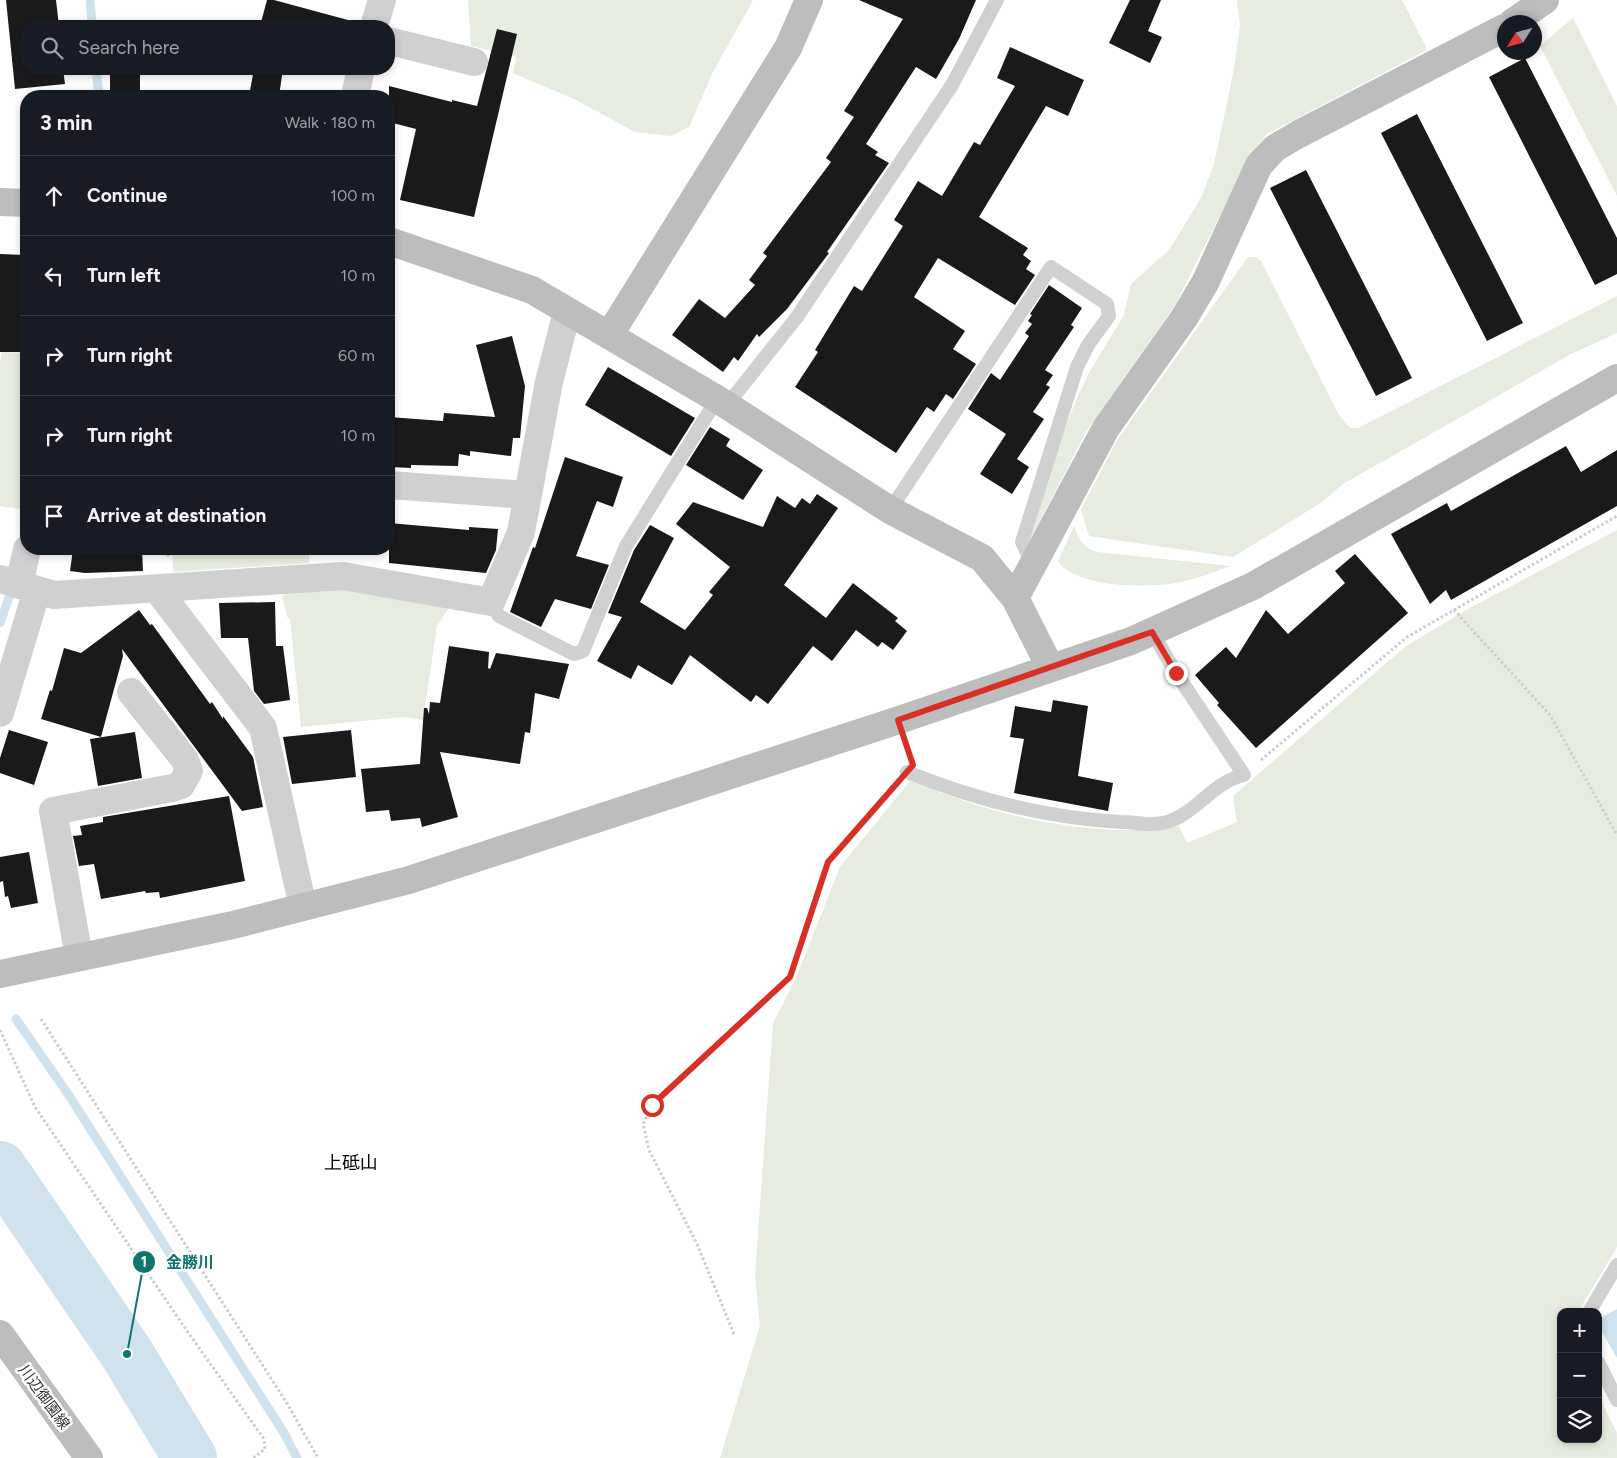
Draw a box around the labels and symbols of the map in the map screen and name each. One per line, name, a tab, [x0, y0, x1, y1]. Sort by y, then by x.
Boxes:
north arrow	[1497, 15, 1542, 60]
route end	[1165, 662, 1188, 685]
route start	[641, 1094, 664, 1117]
district label: 上砥山	[324, 1152, 378, 1174]
callout: 金勝川	[131, 1246, 224, 1277]
text: 1	[141, 1253, 147, 1271]
text: 金勝川	[166, 1253, 214, 1272]
street label: 川辺御園線	[15, 1361, 73, 1433]

